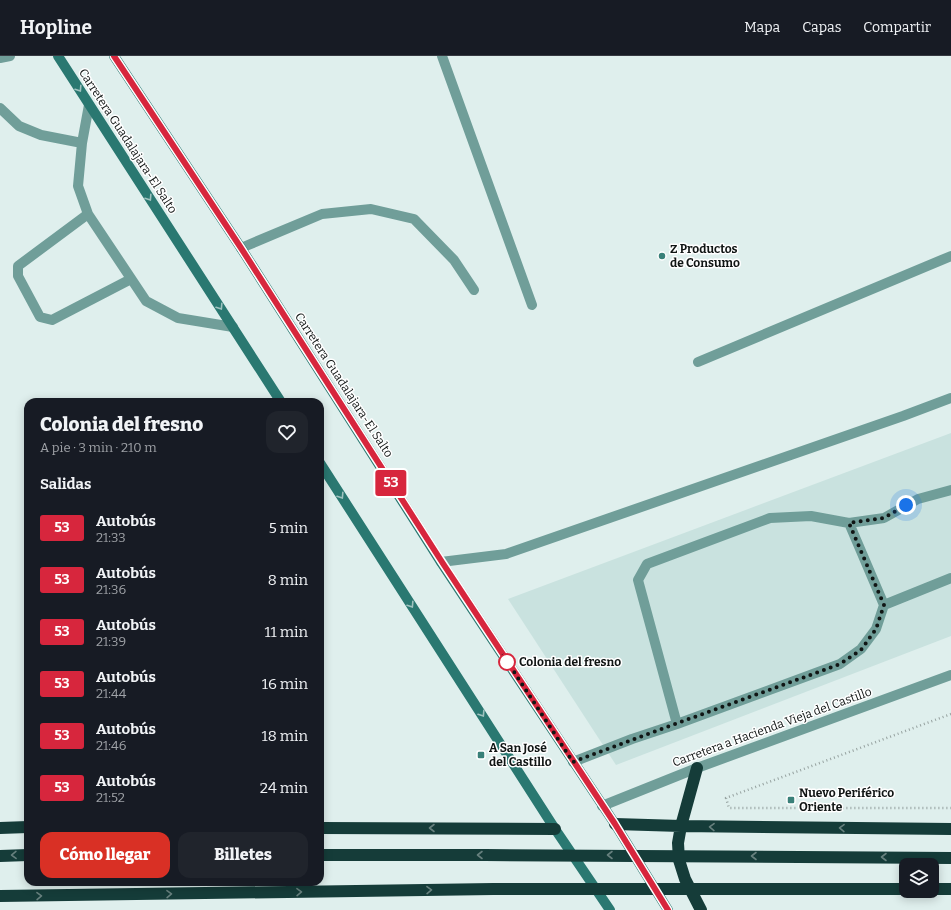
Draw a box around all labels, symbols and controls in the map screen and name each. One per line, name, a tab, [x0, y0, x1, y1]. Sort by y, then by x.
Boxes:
text: Hopline	[20, 16, 92, 39]
text: Mapa	[744, 19, 780, 36]
text: Capas	[802, 19, 841, 36]
text: Compartir	[863, 19, 931, 36]
street label: Carretera Guadalajara-El Salto	[76, 66, 180, 216]
one-way arrow	[74, 85, 82, 92]
one-way arrow	[145, 194, 152, 201]
place label: Z Productos de Consumo	[670, 242, 740, 270]
marker: Z Productos de Consumo	[657, 251, 667, 261]
one-way arrow	[215, 303, 223, 310]
street label: Carretera Guadalajara-El Salto	[292, 310, 396, 460]
button: heart	[266, 411, 308, 453]
text: Colonia del fresno	[40, 413, 203, 436]
text: A pie · 3 min · 210 m	[40, 440, 157, 455]
line badge: 53	[373, 470, 409, 496]
text: 53	[383, 474, 399, 491]
text: Salidas	[40, 475, 91, 493]
one-way arrow	[336, 492, 344, 499]
your location	[896, 495, 916, 515]
text: Autobús	[96, 512, 156, 530]
text: 53	[54, 519, 70, 536]
text: 5 min	[269, 519, 308, 537]
text: 21:33	[96, 530, 126, 545]
text: Autobús	[96, 564, 156, 582]
text: 53	[54, 571, 70, 588]
text: 8 min	[268, 571, 308, 589]
text: 21:36	[96, 582, 126, 597]
one-way arrow	[407, 601, 414, 608]
text: Autobús	[96, 616, 156, 634]
text: 53	[54, 623, 70, 640]
text: 11 min	[265, 623, 308, 641]
text: 21:39	[96, 634, 126, 649]
marker: Colonia del fresno	[498, 653, 516, 671]
place label: Colonia del fresno	[519, 655, 621, 669]
text: Autobús	[96, 668, 156, 686]
text: 53	[54, 675, 70, 692]
text: 16 min	[262, 675, 308, 693]
street label: Carretera a Hacienda Vieja del Castillo	[670, 684, 874, 770]
text: 21:44	[96, 686, 126, 701]
one-way arrow	[477, 710, 484, 717]
text: Autobús	[96, 720, 156, 738]
text: 53	[54, 727, 70, 744]
text: 18 min	[262, 727, 308, 745]
text: 21:46	[96, 738, 126, 753]
place label: A San José del Castillo	[489, 741, 552, 769]
marker: A San José del Castillo	[476, 750, 486, 760]
text: Autobús	[96, 772, 156, 790]
text: 53	[54, 779, 70, 796]
text: 24 min	[260, 779, 308, 797]
place label: Nuevo Periférico Oriente	[799, 786, 894, 814]
text: 21:52	[96, 790, 125, 805]
marker: Nuevo Periférico Oriente	[786, 795, 796, 805]
one-way arrow	[709, 823, 715, 831]
one-way arrow	[429, 824, 435, 832]
one-way arrow	[839, 824, 845, 832]
button: Cómo llegar	[40, 832, 170, 878]
button: Billetes	[178, 832, 308, 878]
one-way arrow	[11, 851, 17, 860]
one-way arrow	[477, 851, 483, 859]
one-way arrow	[607, 851, 613, 860]
one-way arrow	[751, 852, 757, 860]
one-way arrow	[881, 853, 887, 861]
map controls	[899, 858, 939, 898]
button: layers	[899, 858, 939, 898]
one-way arrow	[426, 886, 432, 894]
one-way arrow	[296, 888, 302, 896]
one-way arrow	[166, 890, 172, 898]
one-way arrow	[36, 892, 42, 900]

